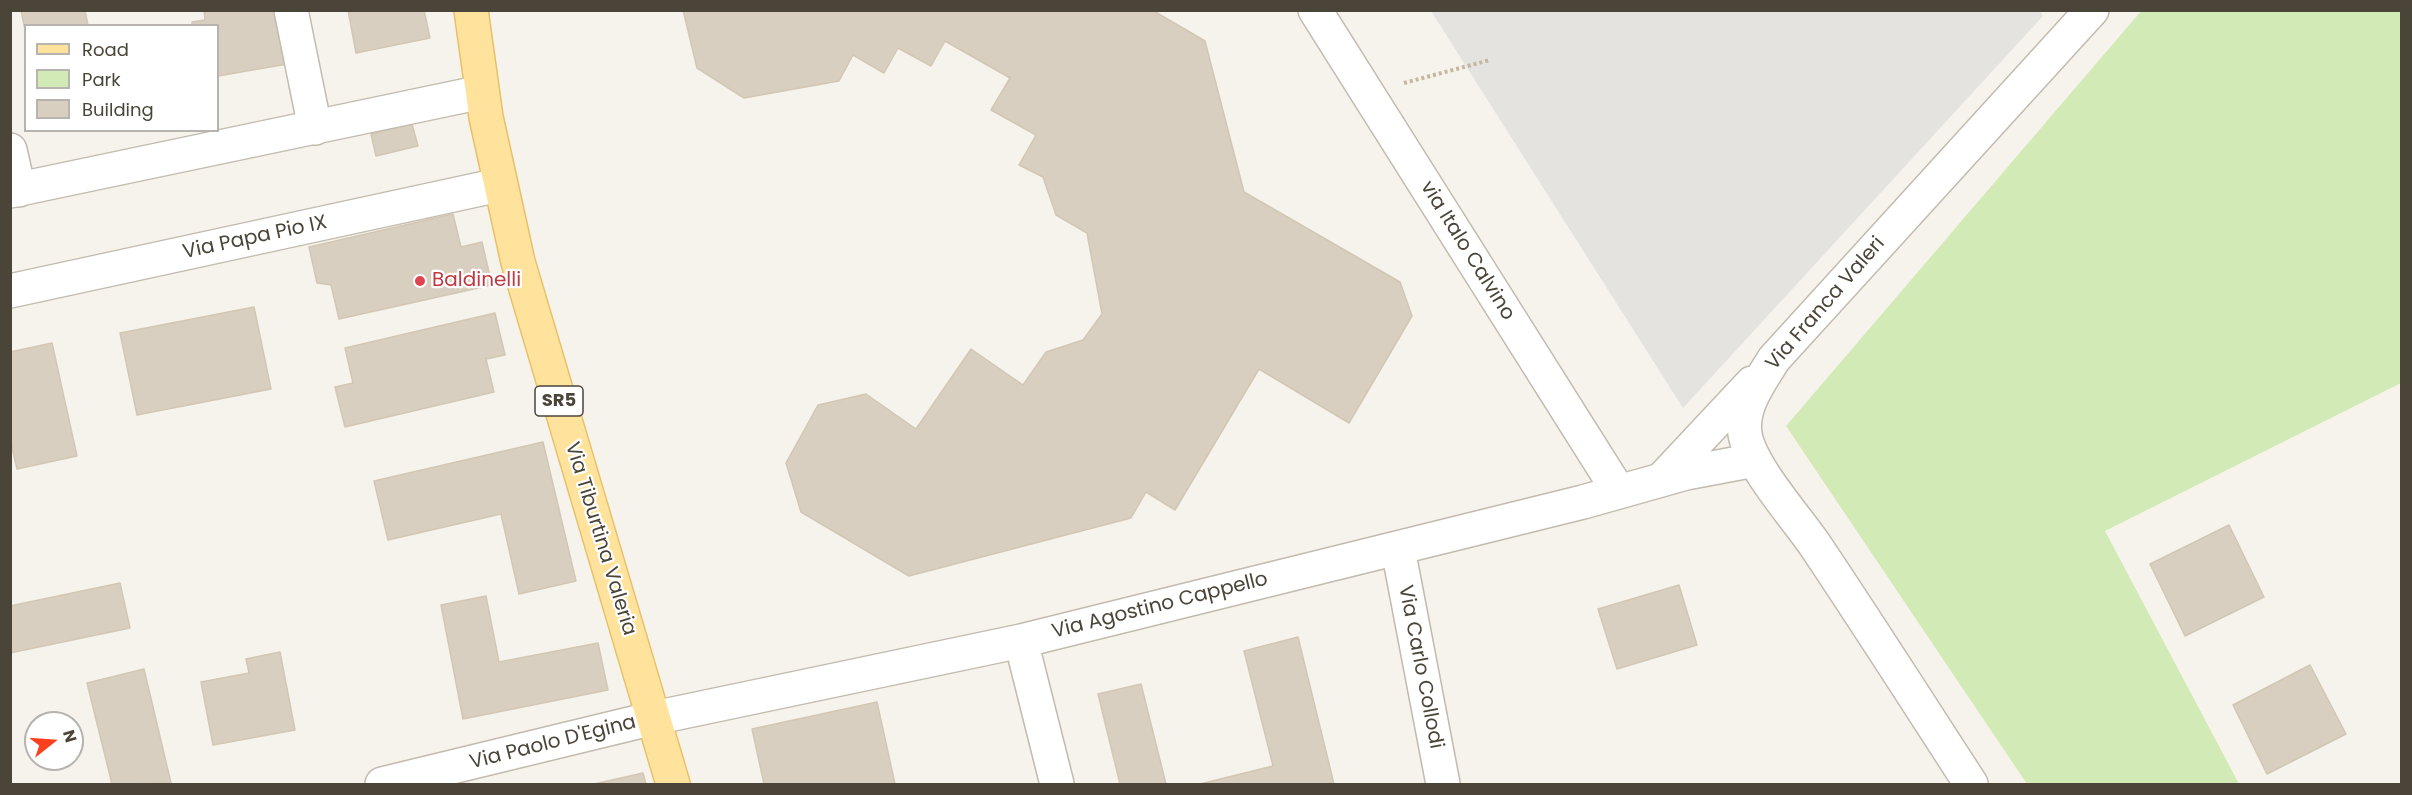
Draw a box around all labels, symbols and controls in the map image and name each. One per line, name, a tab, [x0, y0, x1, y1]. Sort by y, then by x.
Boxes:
legend	[24, 24, 219, 132]
text: Road	[82, 37, 129, 62]
text: Park	[82, 67, 121, 92]
text: Building	[82, 97, 154, 122]
street label: via Italo Calvino	[1415, 177, 1519, 325]
street label: Via Papa Pio IX	[181, 211, 329, 265]
street label: Via Franca Valeri	[1762, 232, 1890, 376]
place label: Baldinelli	[432, 269, 521, 293]
marker: Baldinelli	[413, 274, 427, 288]
road number: SR5	[535, 386, 583, 416]
street label: Via Tiburtina Valeria	[559, 439, 641, 639]
street label: Via Agostino Cappello	[1050, 568, 1270, 644]
street label: Via Carlo Collodi	[1392, 583, 1448, 751]
north arrow	[24, 711, 84, 771]
street label: Via Paolo D'Egina	[467, 711, 639, 775]
text: N	[57, 727, 83, 745]

